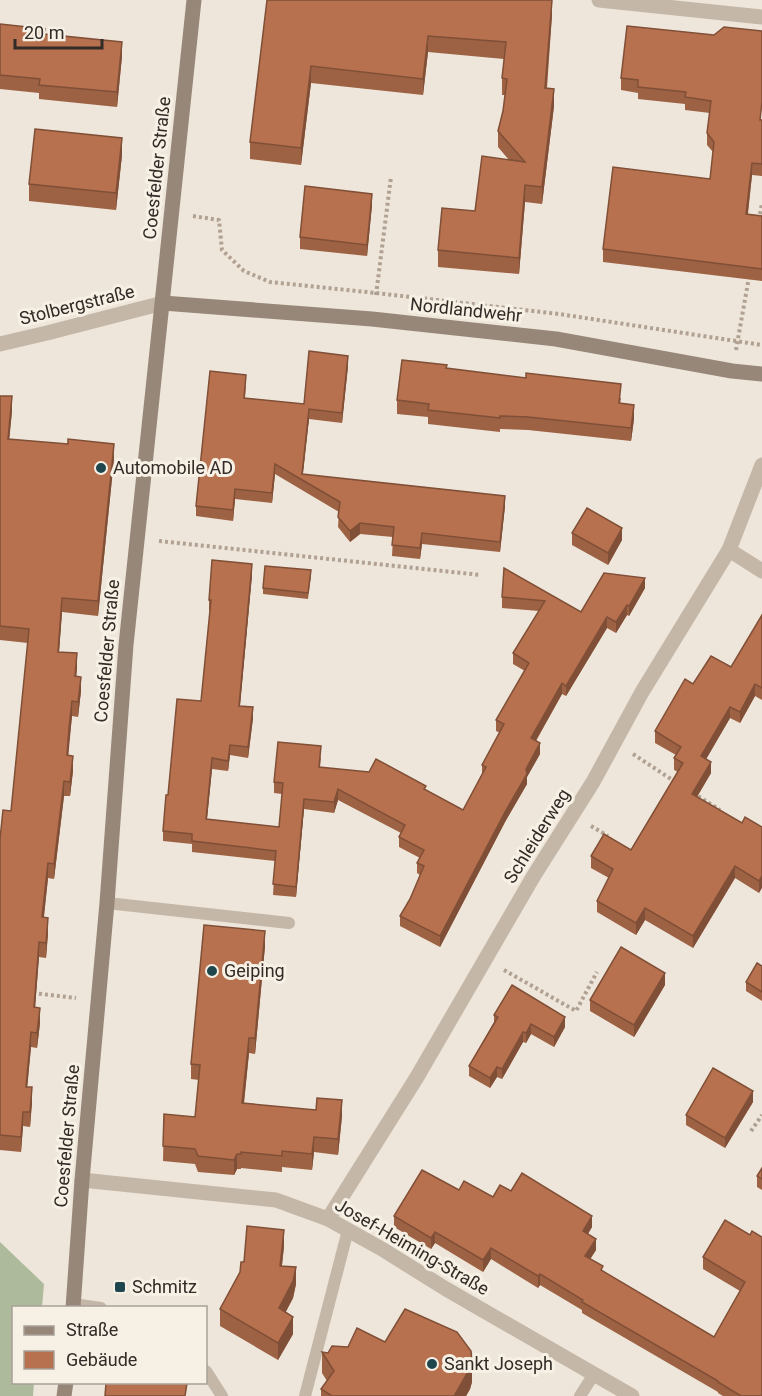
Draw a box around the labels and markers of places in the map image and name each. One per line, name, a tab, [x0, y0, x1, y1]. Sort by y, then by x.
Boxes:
place label: Automobile AD	[113, 457, 233, 478]
marker: Automobile AD	[94, 461, 108, 475]
place label: Geiping	[224, 960, 285, 981]
marker: Geiping	[205, 964, 219, 978]
place label: Schmitz	[132, 1276, 197, 1297]
marker: Schmitz	[113, 1280, 127, 1294]
place label: Sankt Joseph	[444, 1353, 553, 1374]
marker: Sankt Joseph	[425, 1357, 439, 1371]

